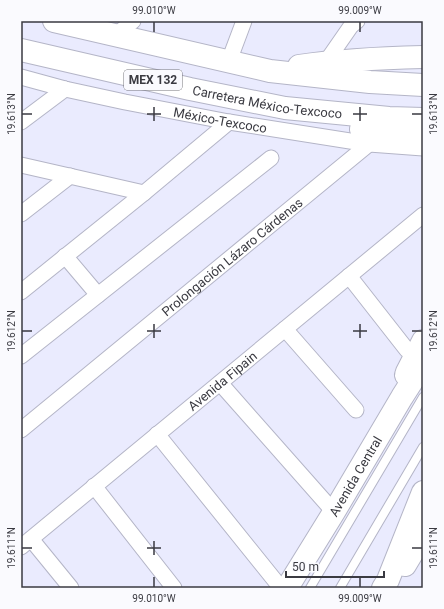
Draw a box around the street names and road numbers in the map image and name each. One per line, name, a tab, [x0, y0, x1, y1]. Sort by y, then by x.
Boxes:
road number: MEX 132	[124, 70, 182, 90]
street label: Carretera México-Texcoco	[192, 81, 344, 121]
street label: México-Texcoco	[173, 104, 269, 136]
street label: Prolongación Lázaro Cárdenas	[159, 194, 305, 319]
street label: Avenida Fipain	[185, 348, 260, 413]
street label: Avenida Central	[326, 433, 385, 519]

